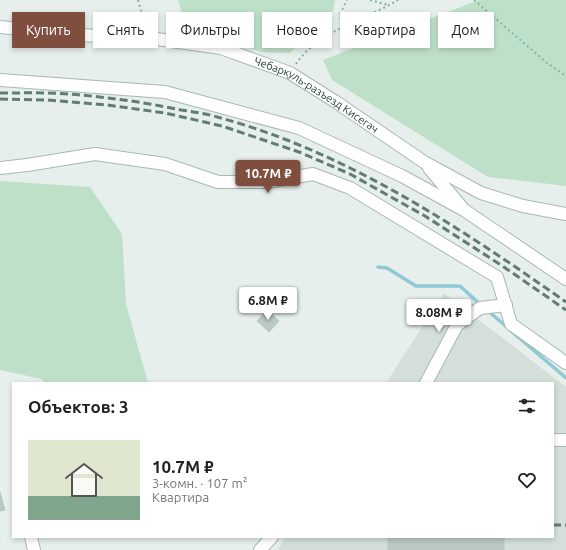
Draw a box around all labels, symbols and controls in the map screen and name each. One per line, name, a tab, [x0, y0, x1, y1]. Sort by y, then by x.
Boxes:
chip: Купить	[12, 12, 85, 48]
chip: Снять	[93, 12, 158, 48]
chip: Фильтры	[166, 12, 254, 48]
chip: Новое	[262, 12, 332, 48]
chip: Квартира	[340, 12, 430, 48]
chip: Дом	[438, 12, 494, 48]
street label: Чебаркуль-разъезд Кисегач	[253, 55, 381, 135]
pin: 10.7M ₽	[231, 160, 305, 194]
text: 10.7M ₽	[244, 166, 292, 180]
pin: 6.8M ₽	[235, 287, 301, 321]
text: 6.8M ₽	[248, 293, 288, 307]
pin: 8.08M ₽	[402, 299, 476, 333]
text: 8.08M ₽	[415, 305, 463, 319]
icon: filters	[516, 395, 538, 417]
text: Объектов: 3	[28, 397, 128, 416]
icon: home	[60, 456, 108, 504]
text: 10.7M ₽	[152, 457, 214, 476]
icon: heart	[516, 469, 538, 491]
text: 3-комн. · 107 m²	[152, 476, 247, 490]
text: Квартира	[152, 490, 209, 504]

